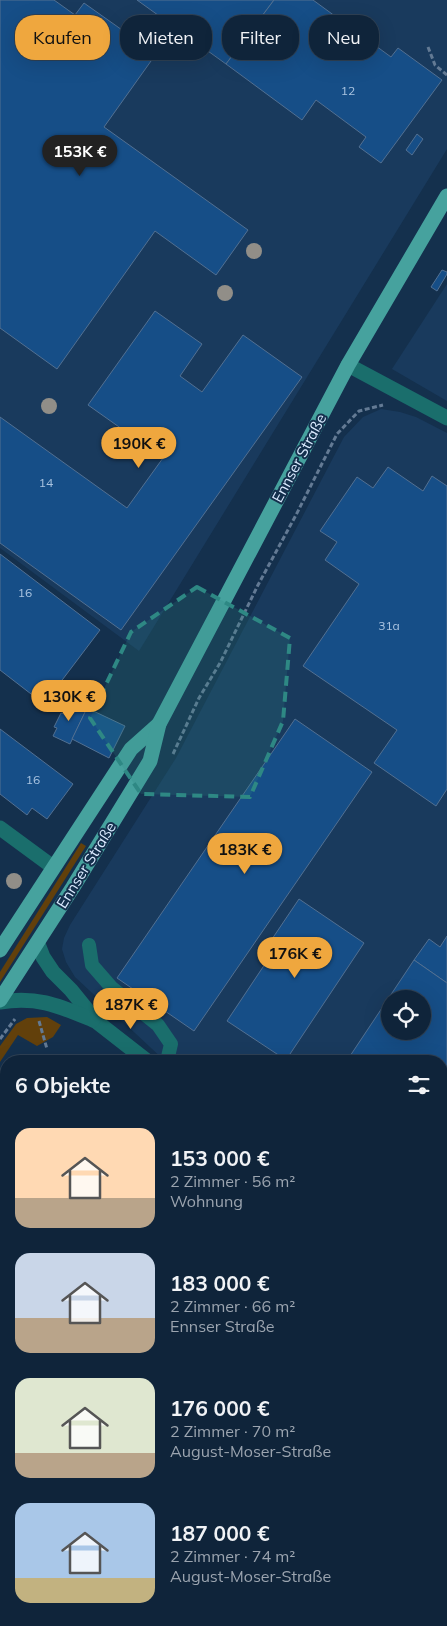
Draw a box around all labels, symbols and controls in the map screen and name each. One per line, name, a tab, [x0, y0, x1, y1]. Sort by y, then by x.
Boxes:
chip: Kaufen	[15, 15, 110, 60]
chip: Mieten	[120, 15, 212, 60]
chip: Filter	[222, 15, 299, 60]
chip: Neu	[309, 15, 379, 60]
house number: 12	[341, 83, 355, 98]
pin: 153K €	[39, 134, 121, 177]
text: 153K €	[53, 141, 107, 161]
street label: Ennser Straße	[268, 410, 330, 506]
pin: 190K €	[98, 426, 180, 469]
text: 190K €	[112, 433, 166, 453]
house number: 14	[39, 475, 53, 490]
house number: 16	[18, 585, 32, 600]
house number: 31a	[378, 618, 400, 633]
pin: 130K €	[28, 680, 110, 722]
text: 130K €	[42, 686, 96, 706]
house number: 16	[26, 772, 40, 787]
street label: Ennser Straße	[52, 818, 120, 912]
pin: 183K €	[204, 832, 286, 875]
text: 183K €	[218, 839, 272, 859]
pin: 176K €	[254, 936, 336, 979]
text: 176K €	[268, 943, 322, 963]
pin: 187K €	[90, 988, 172, 1030]
map controls	[381, 990, 431, 1040]
button: locate	[381, 990, 431, 1040]
text: 187K €	[104, 994, 158, 1014]
icon: filters	[405, 1071, 433, 1099]
text: 6 Objekte	[15, 1072, 111, 1098]
text: 153 000 €	[170, 1145, 270, 1171]
icon: home	[55, 1148, 115, 1208]
text: 2 Zimmer · 56 m²	[170, 1171, 295, 1191]
text: Wohnung	[170, 1191, 243, 1211]
text: 183 000 €	[170, 1270, 270, 1296]
icon: home	[55, 1273, 115, 1333]
text: 2 Zimmer · 66 m²	[170, 1296, 295, 1316]
text: Ennser Straße	[170, 1316, 275, 1336]
text: 176 000 €	[170, 1395, 270, 1421]
icon: home	[55, 1398, 115, 1458]
text: 2 Zimmer · 70 m²	[170, 1421, 295, 1441]
text: August-Moser-Straße	[170, 1441, 331, 1461]
text: 187 000 €	[170, 1520, 270, 1546]
icon: home	[55, 1523, 115, 1583]
text: 2 Zimmer · 74 m²	[170, 1546, 295, 1566]
text: August-Moser-Straße	[170, 1566, 331, 1586]

